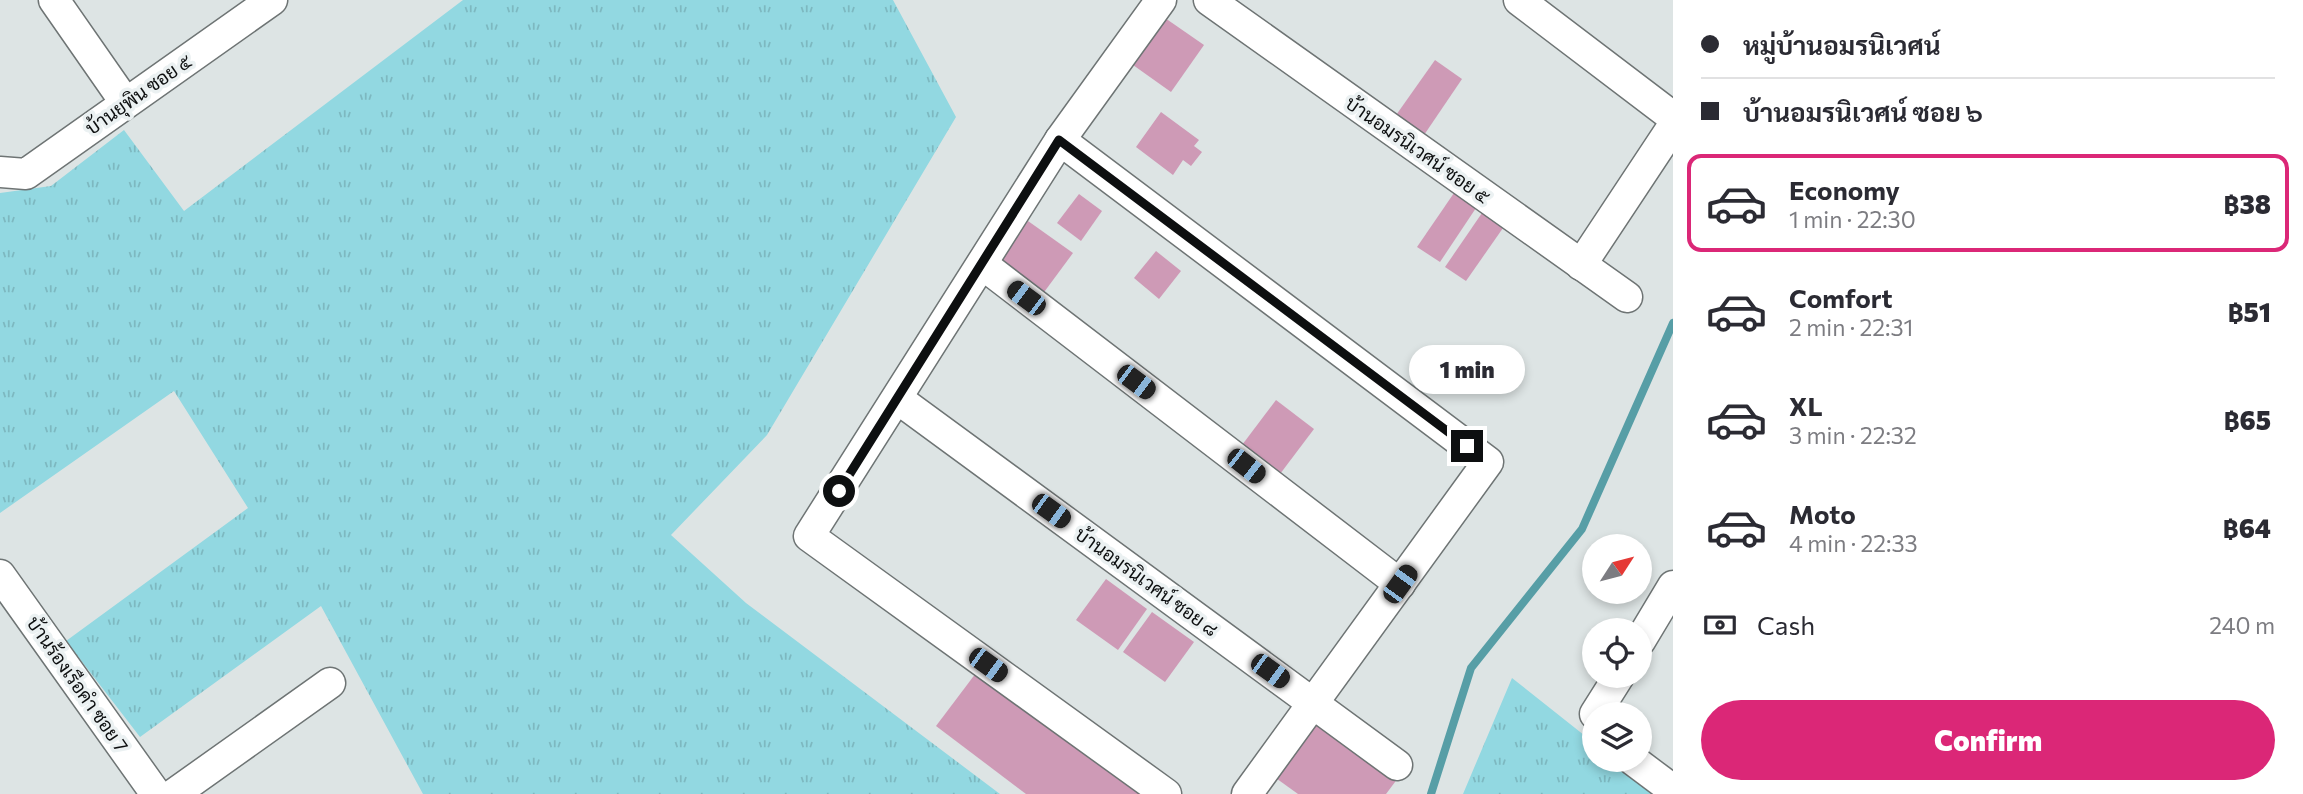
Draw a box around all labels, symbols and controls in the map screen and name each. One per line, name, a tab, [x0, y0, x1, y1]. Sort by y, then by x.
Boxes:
text: หมู่บ้านอมรนิเวศน์	[1743, 29, 1941, 60]
street label: บ้านยุพิน ซอย ๕	[81, 48, 197, 141]
street label: บ้านอมรนิเวศน์ ซอย ๕	[1341, 91, 1495, 208]
text: บ้านอมรนิเวศน์ ซอย ๖	[1743, 96, 1983, 127]
icon: car	[1705, 172, 1768, 235]
text: Economy	[1789, 174, 1900, 205]
text: ฿38	[2224, 188, 2271, 219]
text: 1 min · 22:30	[1789, 205, 1916, 233]
car	[1003, 277, 1050, 319]
icon: car	[1705, 280, 1768, 343]
text: Comfort	[1789, 282, 1892, 313]
text: ฿51	[2228, 296, 2271, 327]
text: 2 min · 22:31	[1789, 313, 1913, 341]
callout: 1 min	[1409, 344, 1525, 394]
text: 1 min	[1439, 355, 1495, 383]
car	[1113, 361, 1160, 403]
icon: car	[1705, 388, 1768, 451]
text: XL	[1789, 390, 1823, 421]
text: ฿65	[2224, 404, 2271, 435]
text: 3 min · 22:32	[1789, 421, 1917, 449]
route end	[1451, 430, 1483, 462]
car	[1223, 445, 1270, 487]
route start	[823, 475, 855, 507]
car	[1028, 490, 1075, 532]
icon: car	[1705, 496, 1768, 559]
text: Moto	[1789, 498, 1856, 529]
text: ฿64	[2223, 512, 2271, 543]
street label: บ้านอมรนิเวศน์ ซอย ๘	[1071, 522, 1223, 640]
text: 4 min · 22:33	[1789, 529, 1918, 557]
north arrow	[1582, 534, 1652, 604]
map controls	[1582, 534, 1652, 772]
car	[1380, 561, 1421, 607]
icon: cash	[1701, 606, 1739, 644]
text: Cash	[1757, 609, 1815, 640]
text: 240 m	[2209, 611, 2275, 639]
street label: บ้านร้องเรือคำ ซอย 7	[23, 612, 133, 756]
button: locate	[1582, 618, 1652, 688]
car	[965, 644, 1012, 686]
car	[1247, 650, 1294, 692]
button: Confirm	[1701, 700, 2275, 780]
button: layers	[1582, 702, 1652, 772]

